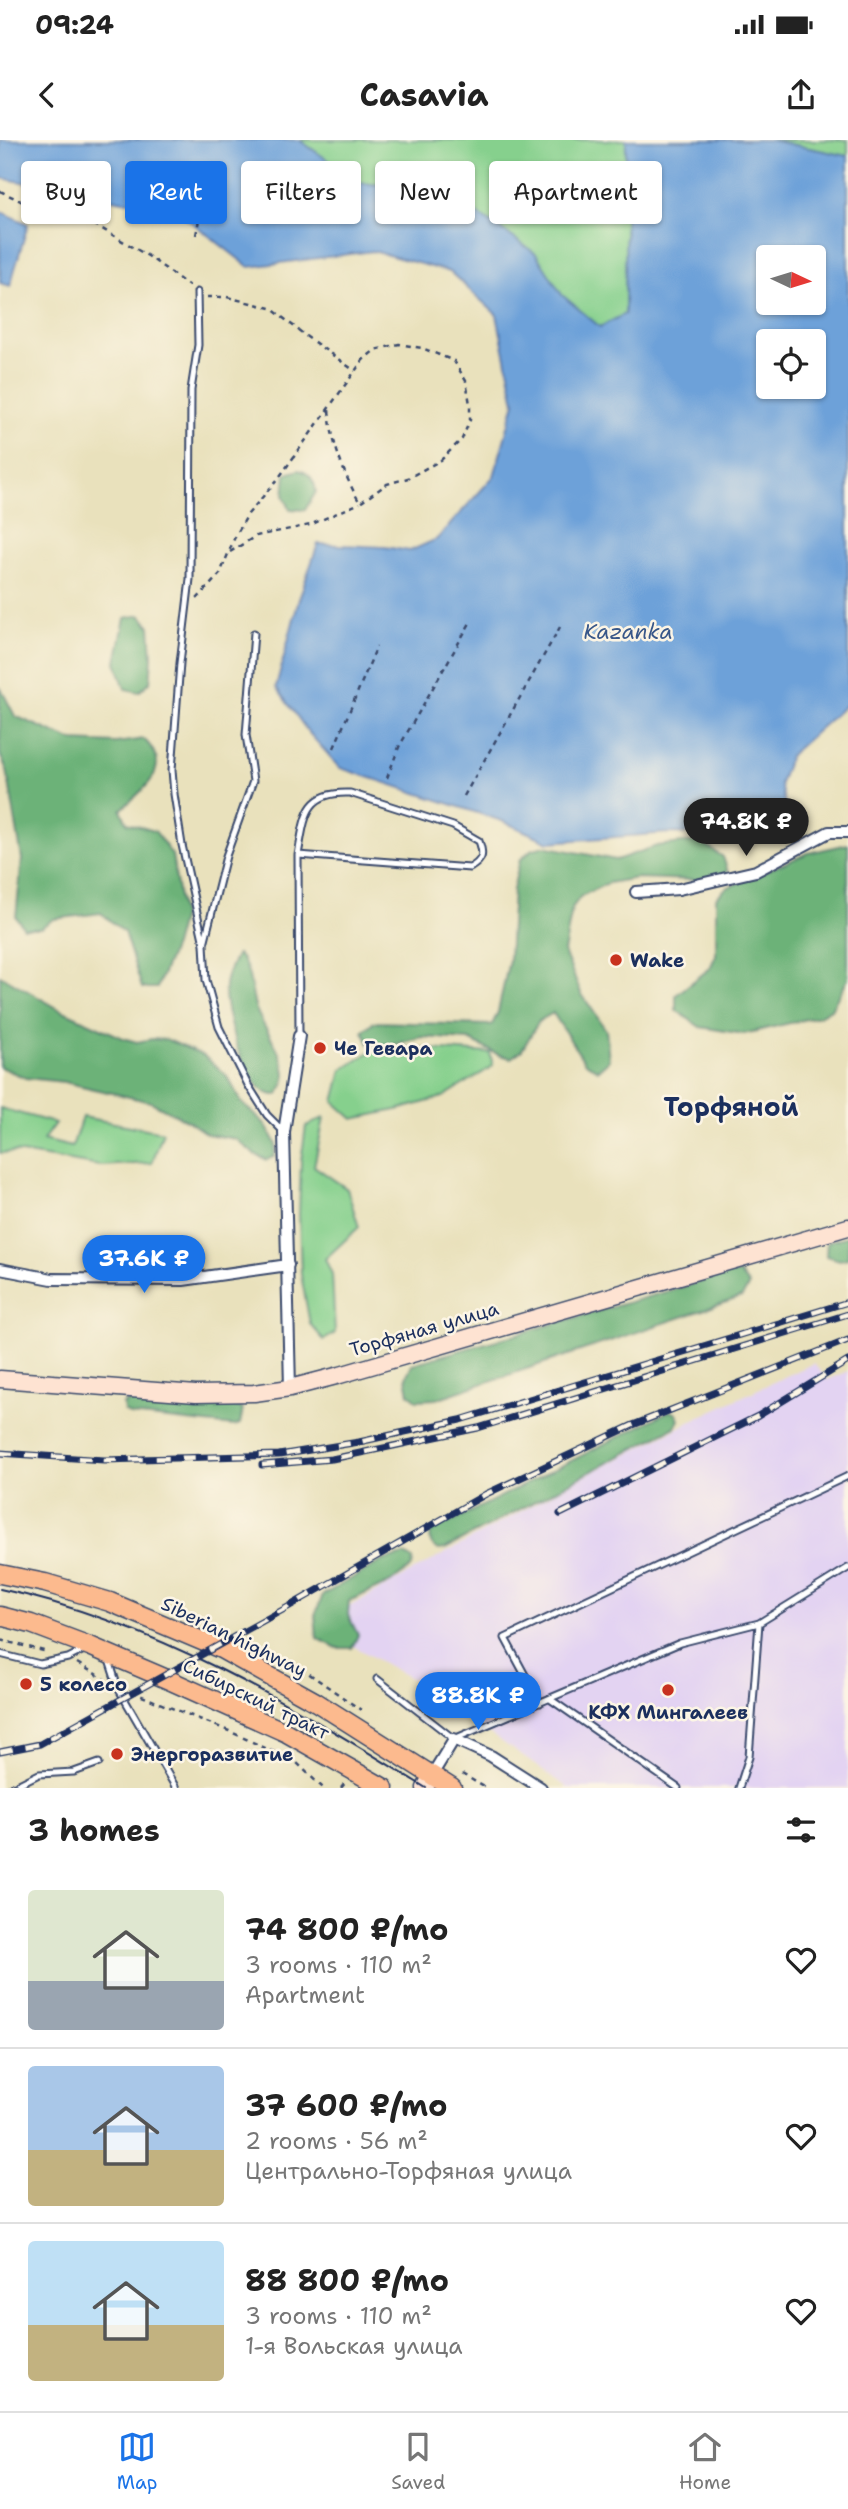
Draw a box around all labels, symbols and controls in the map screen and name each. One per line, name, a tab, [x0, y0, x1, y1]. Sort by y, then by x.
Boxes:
text: 09:24	[35, 7, 114, 42]
text: Casavia	[359, 73, 489, 116]
icon: back	[28, 76, 66, 114]
icon: share	[782, 76, 820, 114]
chip: Buy	[21, 161, 111, 224]
chip: Rent	[125, 161, 227, 224]
chip: Filters	[241, 161, 361, 224]
chip: New	[375, 161, 475, 224]
chip: Apartment	[489, 161, 662, 224]
north arrow	[756, 245, 826, 315]
map controls	[756, 245, 826, 399]
button: locate	[756, 329, 826, 399]
water label: Kazanka	[584, 618, 672, 646]
pin: 74.8K ₽	[681, 798, 811, 858]
text: 74.8K ₽	[700, 806, 792, 836]
place label: Wake	[630, 948, 684, 973]
marker: Wake	[608, 952, 624, 968]
place label: Че Гевара	[334, 1036, 432, 1061]
marker: Че Гевара	[312, 1040, 328, 1056]
district label: Торфяной	[663, 1089, 799, 1124]
pin: 37.6K ₽	[79, 1236, 209, 1295]
text: 37.6K ₽	[98, 1243, 190, 1273]
street label: Торфяная улица	[347, 1296, 502, 1362]
street label: Siberian highway	[157, 1591, 311, 1683]
street label: Сибирский тракт	[179, 1653, 334, 1745]
place label: 5 колесо	[40, 1672, 127, 1697]
pin: 88.8K ₽	[413, 1672, 543, 1732]
marker: 5 колесо	[18, 1676, 34, 1692]
text: 88.8K ₽	[431, 1680, 525, 1710]
marker: КФХ Мингалеев	[660, 1682, 676, 1698]
place label: КФХ Мингалеев	[588, 1700, 748, 1725]
place label: Энергоразвитие	[131, 1742, 293, 1767]
marker: Энергоразвитие	[109, 1746, 125, 1762]
text: 3 homes	[28, 1810, 160, 1851]
icon: filters	[782, 1811, 820, 1849]
text: 74 800 ₽/mo	[245, 1909, 449, 1950]
icon: home	[84, 1918, 168, 2002]
icon: heart	[782, 1941, 820, 1979]
text: 3 rooms · 110 m²	[245, 1950, 432, 1980]
text: Apartment	[245, 1980, 365, 2010]
text: 37 600 ₽/mo	[245, 2085, 448, 2126]
icon: home	[84, 2094, 168, 2178]
icon: heart	[782, 2117, 820, 2155]
text: 2 rooms · 56 m²	[245, 2126, 428, 2156]
text: Центрально-Торфяная улица	[245, 2156, 572, 2186]
text: 88 800 ₽/mo	[245, 2260, 449, 2301]
icon: home	[84, 2269, 168, 2353]
icon: heart	[782, 2292, 820, 2330]
text: 3 rooms · 110 m²	[245, 2301, 432, 2331]
text: 1-я Вольская улица	[245, 2331, 463, 2361]
tab: Map	[117, 2428, 158, 2495]
tab: Saved	[391, 2428, 445, 2495]
tab: Home	[679, 2428, 731, 2495]

